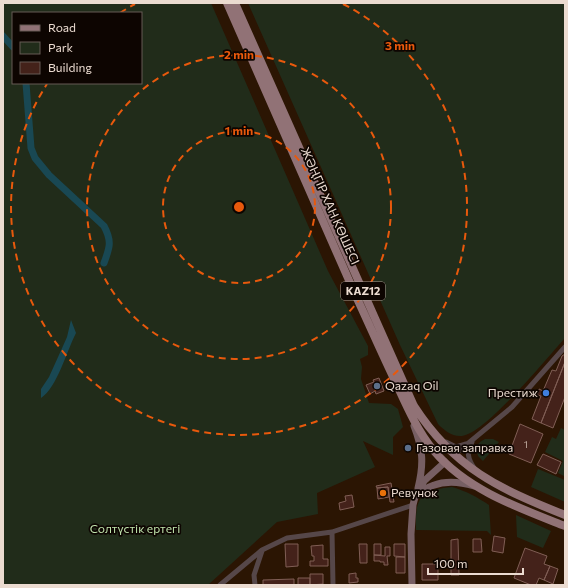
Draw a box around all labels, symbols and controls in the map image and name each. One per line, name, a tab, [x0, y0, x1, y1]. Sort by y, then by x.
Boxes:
legend	[12, 12, 142, 84]
text: Road	[48, 20, 76, 34]
text: 3 min	[385, 38, 415, 52]
text: Park	[48, 40, 74, 54]
text: 2 min	[224, 47, 254, 61]
text: Building	[48, 60, 92, 74]
text: 1 min	[225, 123, 253, 137]
street label: ЖӘҢГІР ХАН КӨШЕСІ	[299, 145, 363, 267]
centre of rings	[232, 200, 246, 214]
road number: KAZ12	[341, 282, 385, 300]
place label: Qazaq Oil	[385, 378, 439, 392]
marker: Qazaq Oil	[372, 381, 382, 391]
place label: Престиж	[488, 385, 538, 399]
marker: Престиж	[541, 388, 551, 398]
house number: 1	[524, 438, 528, 450]
place label: Газовая заправка	[416, 440, 513, 454]
marker: Газовая заправка	[403, 443, 413, 453]
place label: Ревунок	[391, 485, 438, 499]
marker: Ревунок	[378, 488, 388, 498]
park label: Солтүстік ертегі	[90, 521, 180, 535]
scale bar	[428, 550, 523, 576]
text: 100 m	[434, 556, 468, 570]

